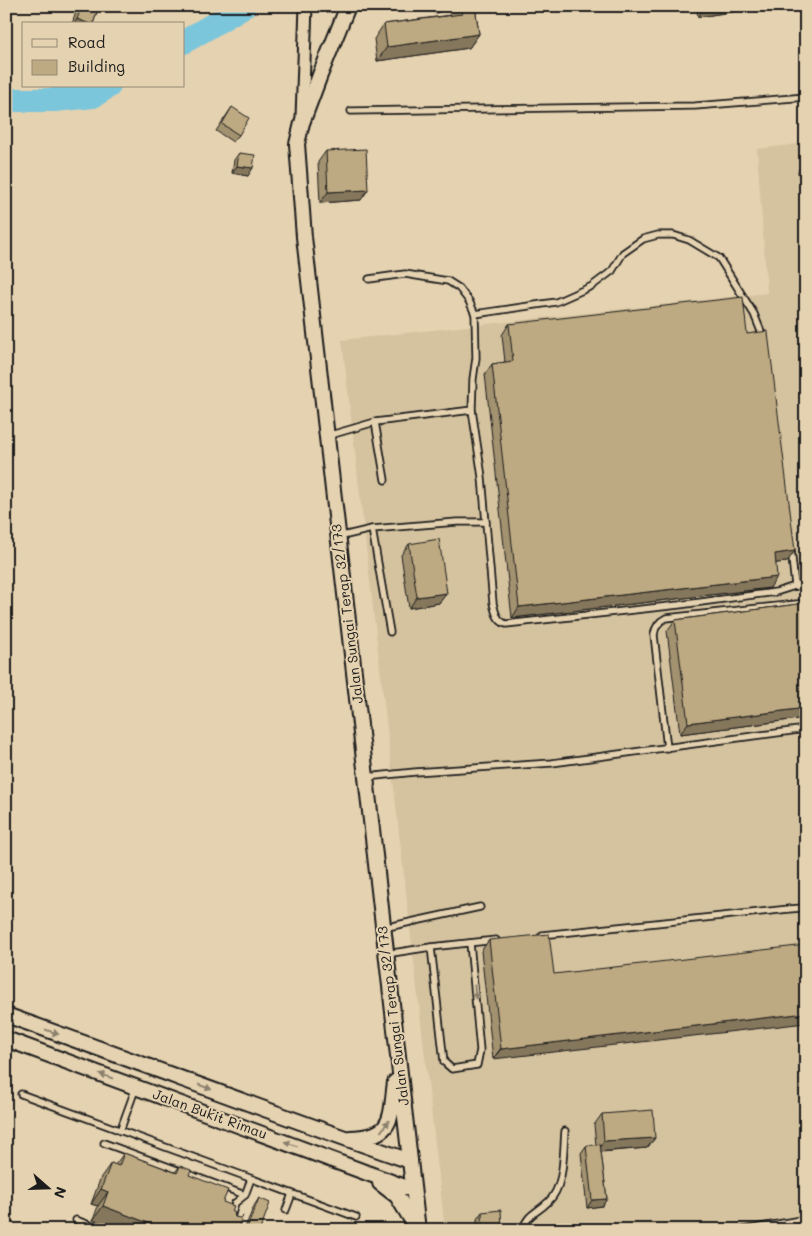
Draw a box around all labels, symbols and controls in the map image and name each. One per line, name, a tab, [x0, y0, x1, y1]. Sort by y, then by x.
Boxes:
legend	[22, 22, 185, 88]
text: Road	[68, 32, 105, 52]
text: Building	[68, 56, 125, 76]
street label: Jalan Sungai Terap 32/173	[326, 523, 367, 705]
street label: Jalan Sungai Terap 32/173	[372, 925, 413, 1107]
one-way arrow	[471, 984, 479, 1000]
one-way arrow	[45, 1028, 60, 1036]
one-way arrow	[98, 1072, 113, 1080]
one-way arrow	[198, 1083, 213, 1091]
street label: Jalan Bukit Rimau	[150, 1084, 270, 1143]
one-way arrow	[379, 1120, 390, 1133]
one-way arrow	[283, 1140, 298, 1148]
north arrow	[22, 1164, 72, 1214]
text: N	[50, 1184, 71, 1201]

